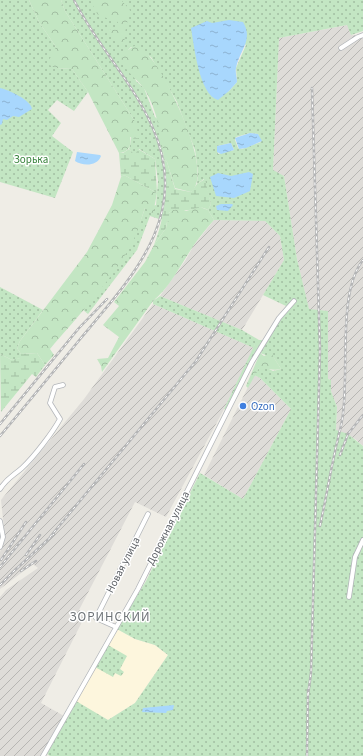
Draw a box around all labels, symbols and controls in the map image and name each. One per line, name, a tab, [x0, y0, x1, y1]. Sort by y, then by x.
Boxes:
park label: Зорька	[14, 152, 48, 167]
place label: Ozon	[251, 399, 275, 414]
marker: Ozon	[238, 401, 248, 411]
street label: Дорожная улица	[143, 488, 193, 568]
street label: Новая улица	[102, 534, 144, 596]
district label: ЗОРИНСКИЙ	[69, 608, 151, 626]

